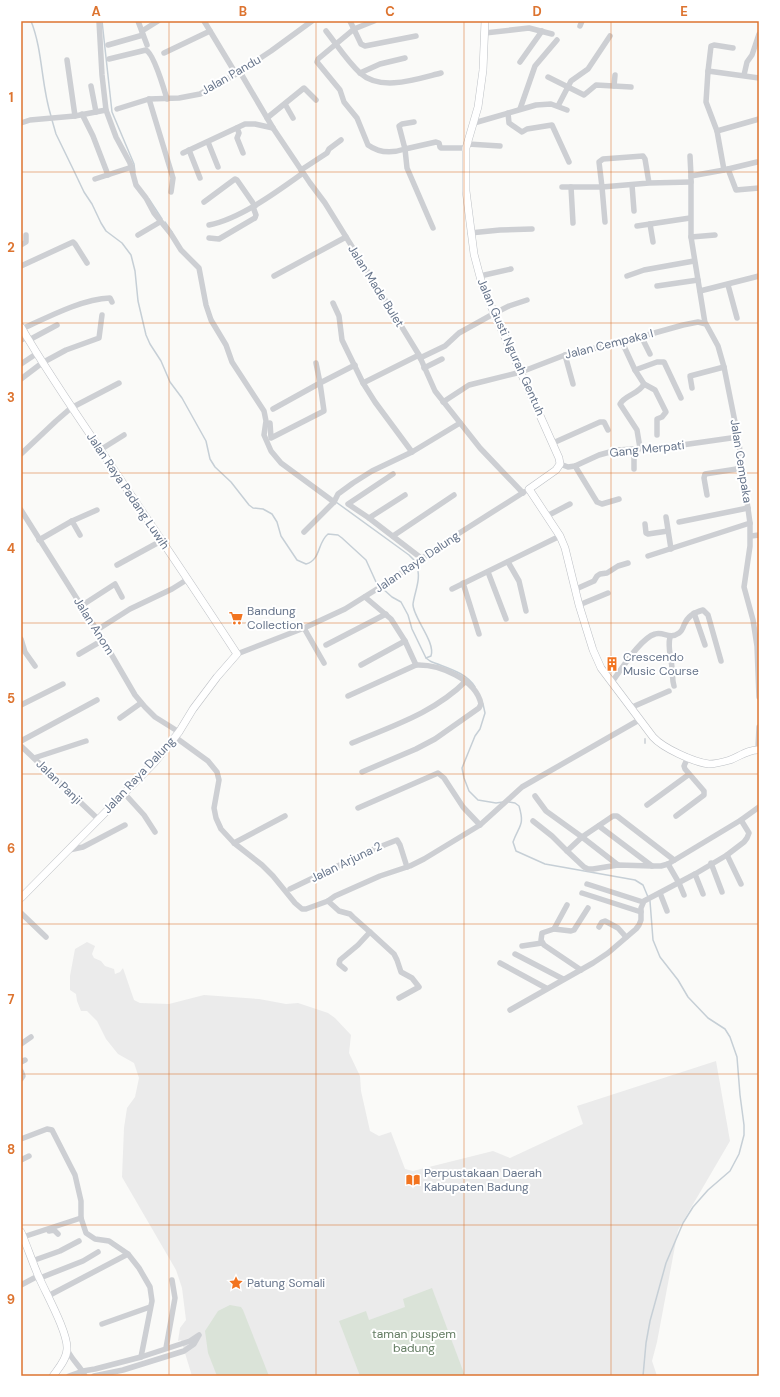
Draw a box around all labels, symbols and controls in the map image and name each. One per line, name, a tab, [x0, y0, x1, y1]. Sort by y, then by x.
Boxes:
text: A	[91, 3, 101, 20]
text: B	[239, 3, 247, 20]
text: C	[385, 3, 395, 20]
text: D	[532, 3, 542, 20]
text: E	[680, 3, 688, 20]
street label: Jalan Pandu	[198, 51, 264, 99]
text: 1	[9, 89, 13, 106]
text: 2	[7, 239, 15, 256]
street label: Jalan Made Bulet	[344, 242, 408, 330]
street label: Jalan Gusti Ngurah Gentuh	[473, 276, 549, 418]
street label: Jalan Cempaka I	[563, 325, 655, 363]
text: 3	[7, 389, 15, 406]
street label: Jalan Cempaka	[726, 418, 756, 504]
street label: Jalan Raya Padang Luwih	[83, 430, 173, 552]
street label: Gang Merpati	[609, 437, 685, 461]
street label: Jalan Raya Dalung	[371, 527, 463, 596]
text: 4	[7, 540, 15, 557]
street label: Jalan Anom	[70, 594, 118, 658]
place label: Bandung Collection	[247, 603, 303, 633]
supermarket icon: Bandung Collection	[228, 610, 244, 626]
place label: Crescendo Music Course	[623, 649, 699, 679]
building icon: Crescendo Music Course	[604, 656, 620, 672]
text: 5	[7, 690, 15, 707]
street label: Jalan Raya Dalung	[99, 733, 179, 817]
street label: Jalan Panji	[33, 756, 85, 808]
street label: Jalan Arjuna 2	[308, 838, 384, 886]
text: 6	[7, 840, 15, 857]
text: 7	[8, 991, 15, 1008]
text: 8	[7, 1141, 15, 1158]
place label: Perpustakaan Daerah Kabupaten Badung	[424, 1165, 542, 1195]
library icon: Perpustakaan Daerah Kabupaten Badung	[405, 1172, 421, 1188]
place icon: Patung Somali	[228, 1275, 244, 1291]
place label: Patung Somali	[247, 1275, 325, 1291]
text: 9	[7, 1291, 15, 1308]
park label: taman puspem badung	[372, 1326, 456, 1356]

